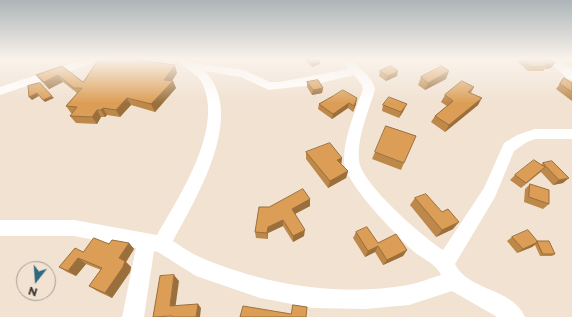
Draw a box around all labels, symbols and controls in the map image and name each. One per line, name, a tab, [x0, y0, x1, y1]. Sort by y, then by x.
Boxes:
north arrow	[16, 261, 56, 301]
text: N	[26, 284, 39, 300]

